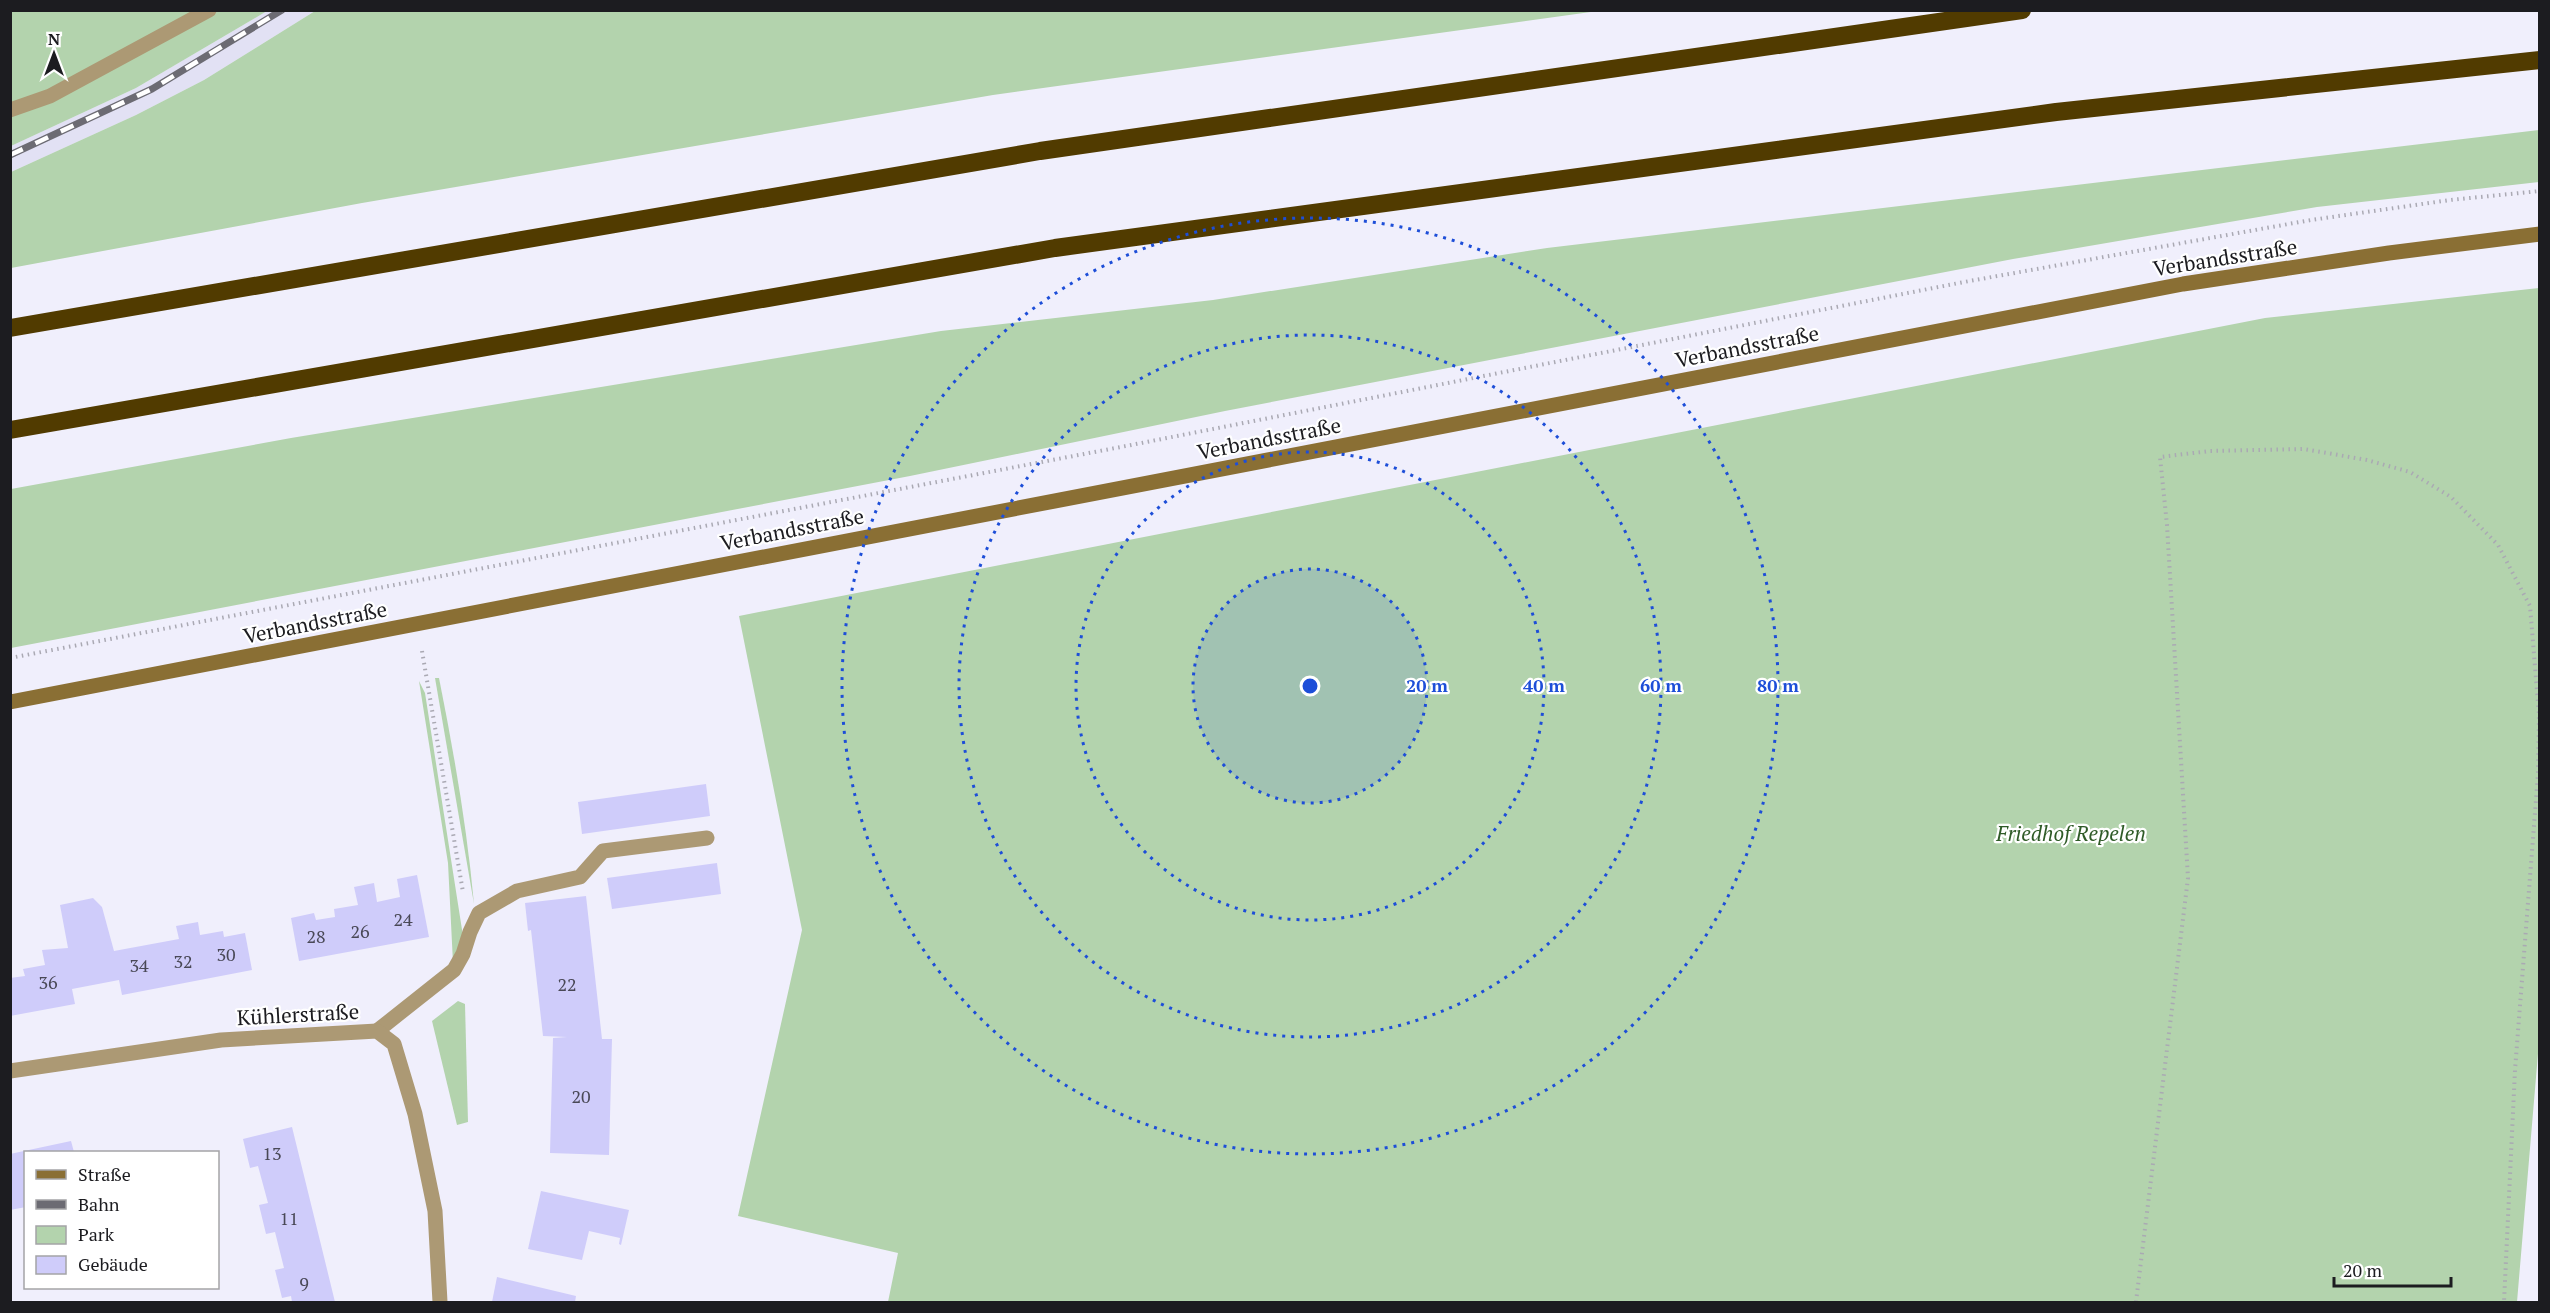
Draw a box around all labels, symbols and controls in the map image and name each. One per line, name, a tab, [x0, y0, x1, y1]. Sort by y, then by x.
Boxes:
north arrow	[24, 24, 84, 84]
text: N	[48, 28, 60, 50]
street label: Verbandsstraße	[2151, 232, 2299, 282]
street label: Verbandsstraße	[1673, 318, 1821, 374]
street label: Verbandsstraße	[1195, 410, 1343, 466]
street label: Verbandsstraße	[718, 501, 866, 557]
street label: Verbandsstraße	[241, 594, 389, 650]
text: 20 m	[1406, 673, 1448, 697]
text: 40 m	[1523, 673, 1565, 697]
text: 60 m	[1640, 673, 1682, 697]
text: 80 m	[1757, 673, 1799, 697]
centre of rings	[1300, 676, 1320, 696]
park label: Friedhof Repelen	[1995, 819, 2146, 847]
house number: 24	[393, 907, 413, 931]
house number: 26	[350, 919, 370, 943]
house number: 28	[306, 924, 326, 948]
house number: 30	[216, 942, 236, 966]
house number: 32	[173, 949, 193, 973]
house number: 34	[129, 953, 149, 977]
house number: 36	[38, 970, 58, 994]
house number: 22	[557, 972, 577, 996]
street label: Kühlerstraße	[236, 997, 360, 1031]
house number: 20	[571, 1084, 591, 1108]
house number: 13	[262, 1141, 282, 1165]
legend	[24, 1151, 219, 1289]
text: Straße	[78, 1162, 131, 1186]
text: Bahn	[78, 1192, 120, 1216]
house number: 11	[279, 1206, 299, 1230]
text: Park	[78, 1222, 115, 1246]
scale bar	[2334, 1250, 2451, 1288]
text: Gebäude	[78, 1252, 148, 1276]
text: 20 m	[2343, 1258, 2383, 1282]
house number: 9	[299, 1271, 309, 1295]

